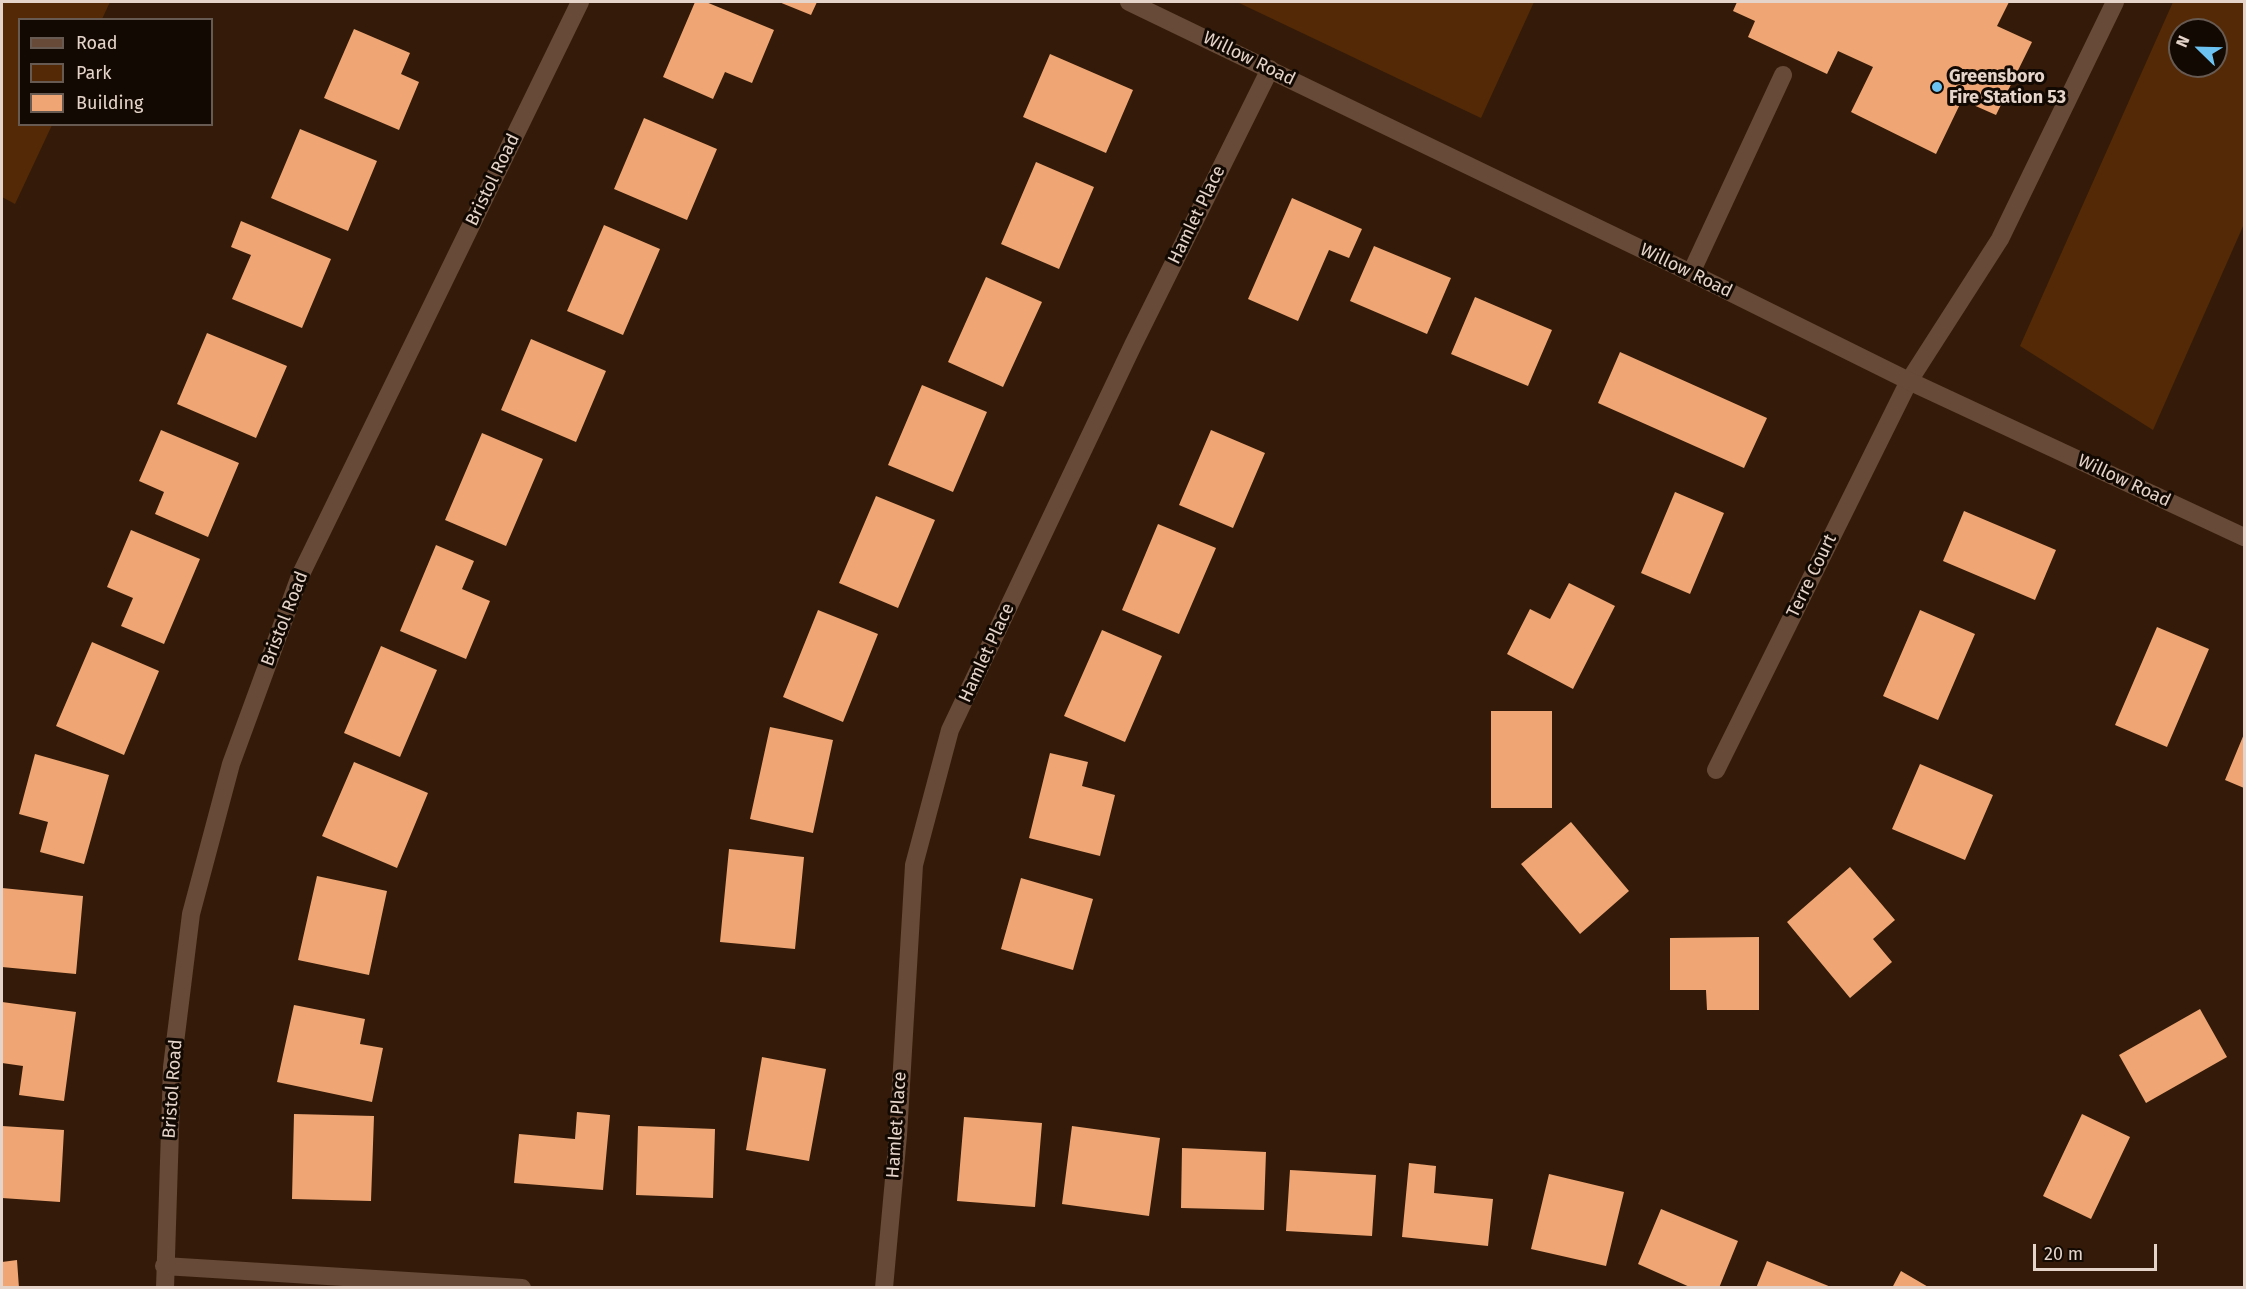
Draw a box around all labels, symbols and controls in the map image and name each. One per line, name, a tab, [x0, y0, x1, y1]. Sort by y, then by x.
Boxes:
legend	[18, 18, 213, 126]
north arrow	[2168, 18, 2228, 78]
street label: Willow Road	[1199, 27, 1299, 91]
text: Road	[76, 32, 118, 54]
text: N	[2172, 33, 2194, 50]
text: Park	[76, 62, 111, 84]
place label: Greensboro Fire Station 53	[1949, 66, 2066, 109]
marker: Greensboro Fire Station 53	[1930, 80, 1944, 94]
text: Building	[76, 92, 143, 114]
street label: Bristol Road	[461, 130, 525, 230]
street label: Hamlet Place	[1164, 162, 1230, 268]
street label: Willow Road	[1636, 239, 1736, 303]
street label: Willow Road	[2074, 450, 2174, 512]
street label: Terre Court	[1783, 531, 1841, 621]
street label: Bristol Road	[257, 569, 313, 669]
street label: Hamlet Place	[955, 600, 1019, 706]
street label: Bristol Road	[159, 1039, 187, 1139]
street label: Hamlet Place	[882, 1071, 912, 1179]
scale bar	[2036, 1232, 2160, 1270]
text: 20 m	[2044, 1243, 2083, 1265]

